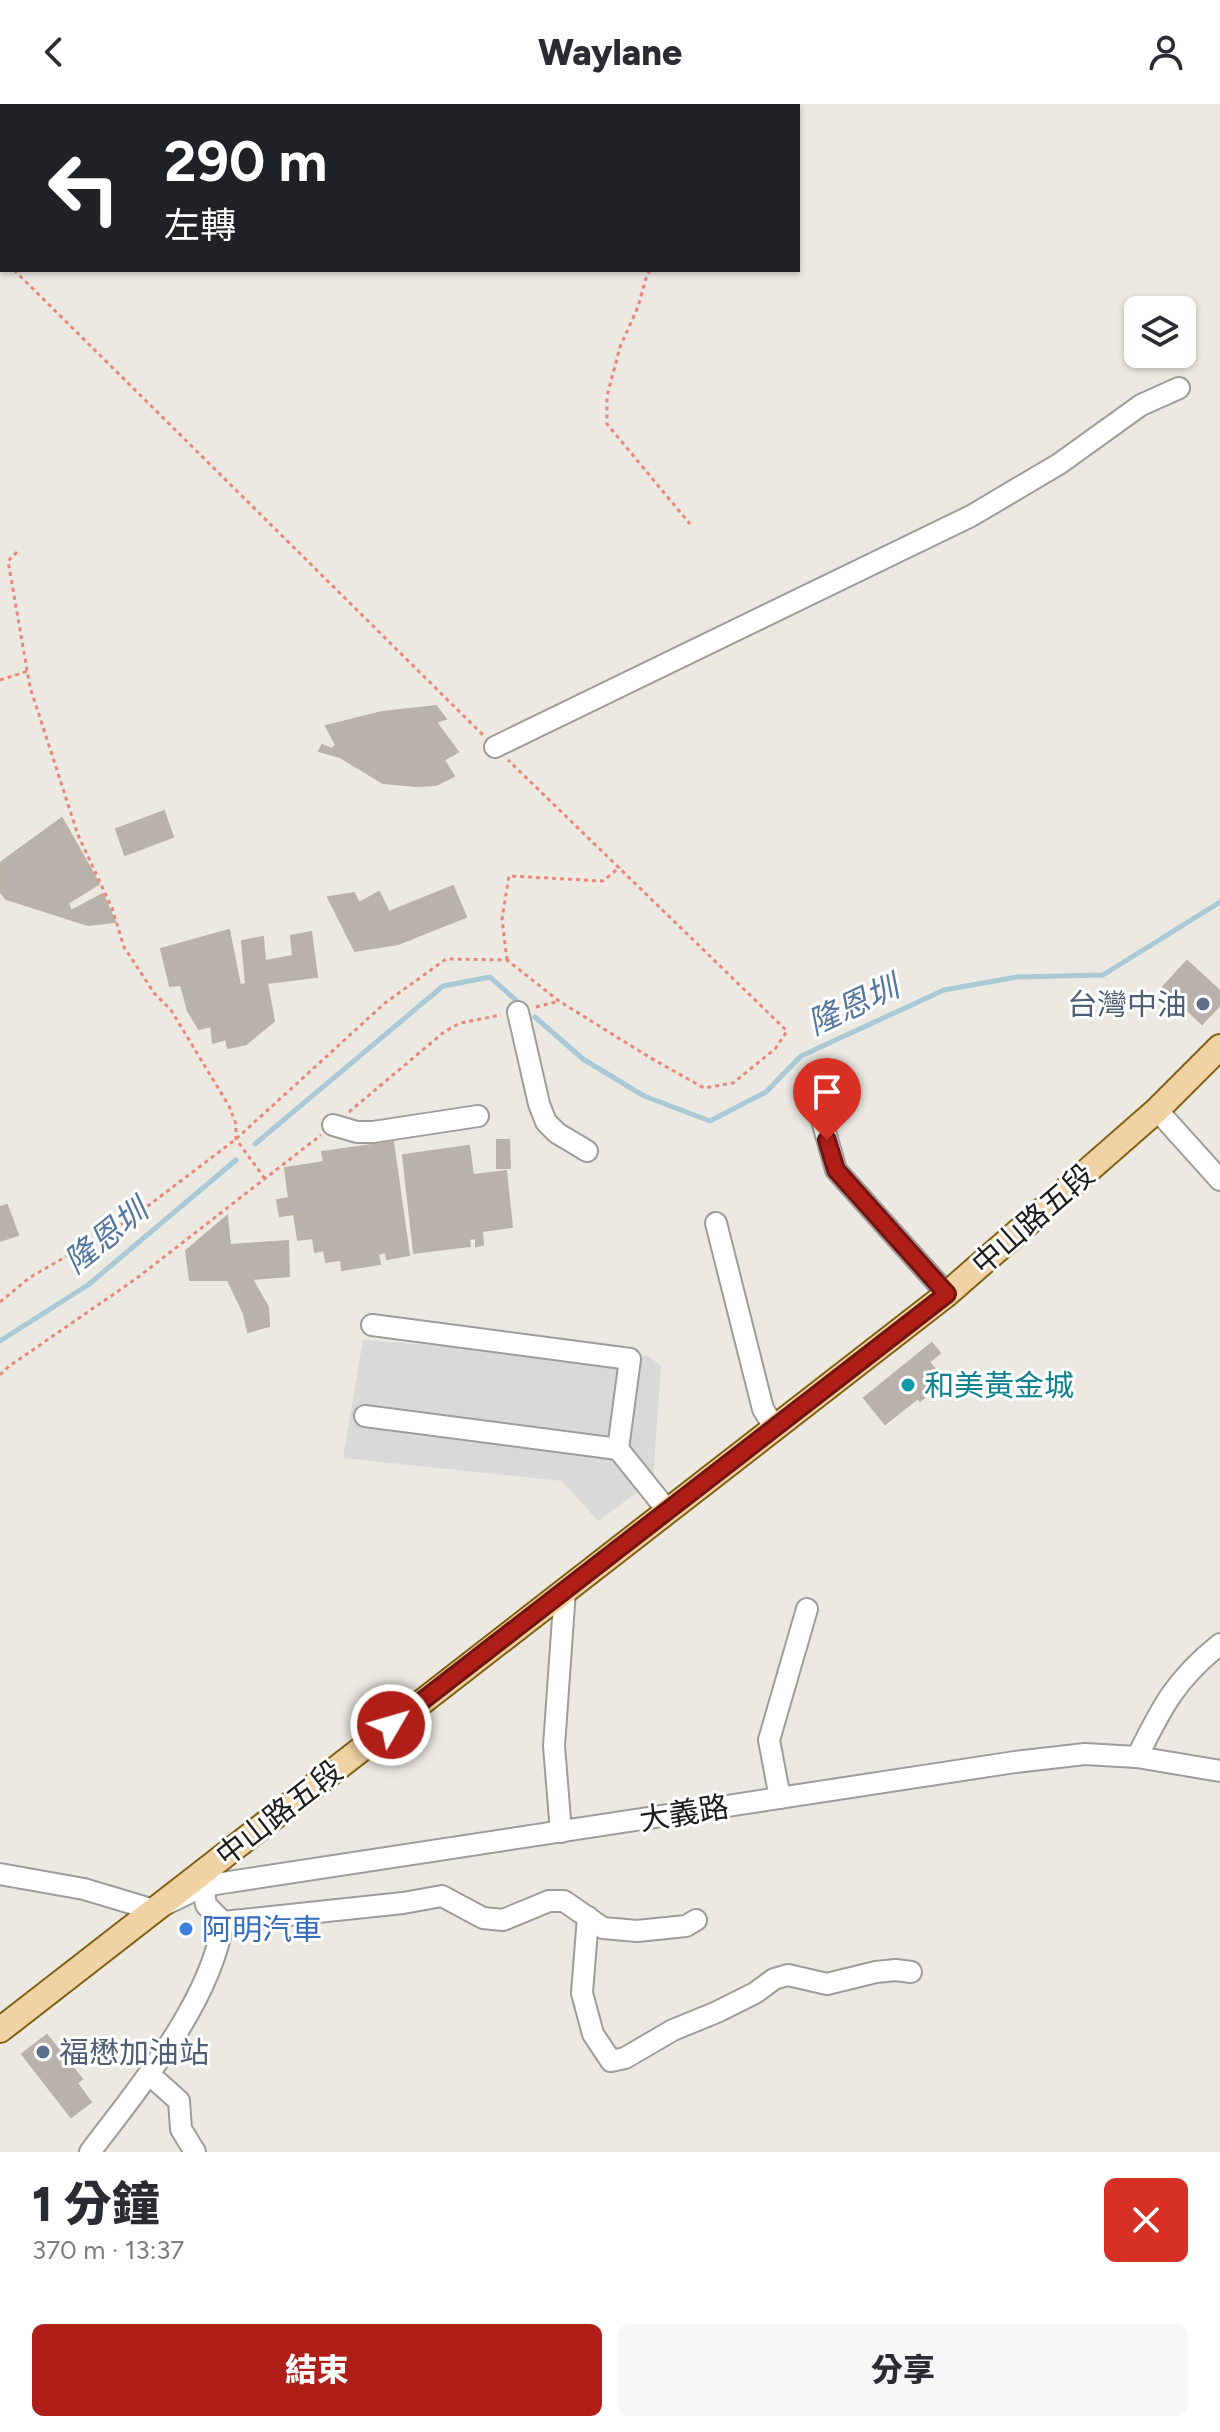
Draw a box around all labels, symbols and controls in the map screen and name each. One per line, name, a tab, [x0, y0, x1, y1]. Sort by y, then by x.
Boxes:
icon: back	[32, 30, 76, 74]
icon: person	[1144, 30, 1188, 74]
text: Waylane	[538, 31, 682, 74]
text: 290 m	[164, 128, 327, 195]
icon: left	[32, 136, 136, 240]
text: 左轉	[164, 204, 236, 247]
map controls	[1124, 296, 1196, 368]
button: layers	[1124, 296, 1196, 368]
water label: 隆恩圳	[801, 966, 908, 1043]
place label: 台灣中油	[1067, 986, 1187, 1023]
marker: 台灣中油	[1194, 995, 1212, 1013]
pin	[793, 1058, 861, 1140]
icon: arrive	[805, 1070, 849, 1114]
street label: 中山路五段	[964, 1156, 1102, 1282]
water label: 隆恩圳	[57, 1189, 158, 1281]
place label: 和美黃金城	[924, 1367, 1074, 1404]
marker: 和美黃金城	[899, 1376, 917, 1394]
position arrow	[349, 1683, 433, 1767]
street label: 中山路五段	[209, 1752, 349, 1874]
street label: 大義路	[637, 1788, 731, 1838]
place label: 阿明汽車	[202, 1911, 322, 1948]
marker: 阿明汽車	[177, 1920, 195, 1938]
place label: 福懋加油站	[59, 2034, 209, 2071]
marker: 福懋加油站	[34, 2043, 52, 2061]
text: 1 分鐘	[32, 2175, 160, 2233]
button: close	[1104, 2178, 1188, 2262]
text: 370 m · 13:37	[32, 2234, 184, 2266]
button: 結束	[32, 2324, 602, 2416]
button: 分享	[618, 2324, 1188, 2416]

